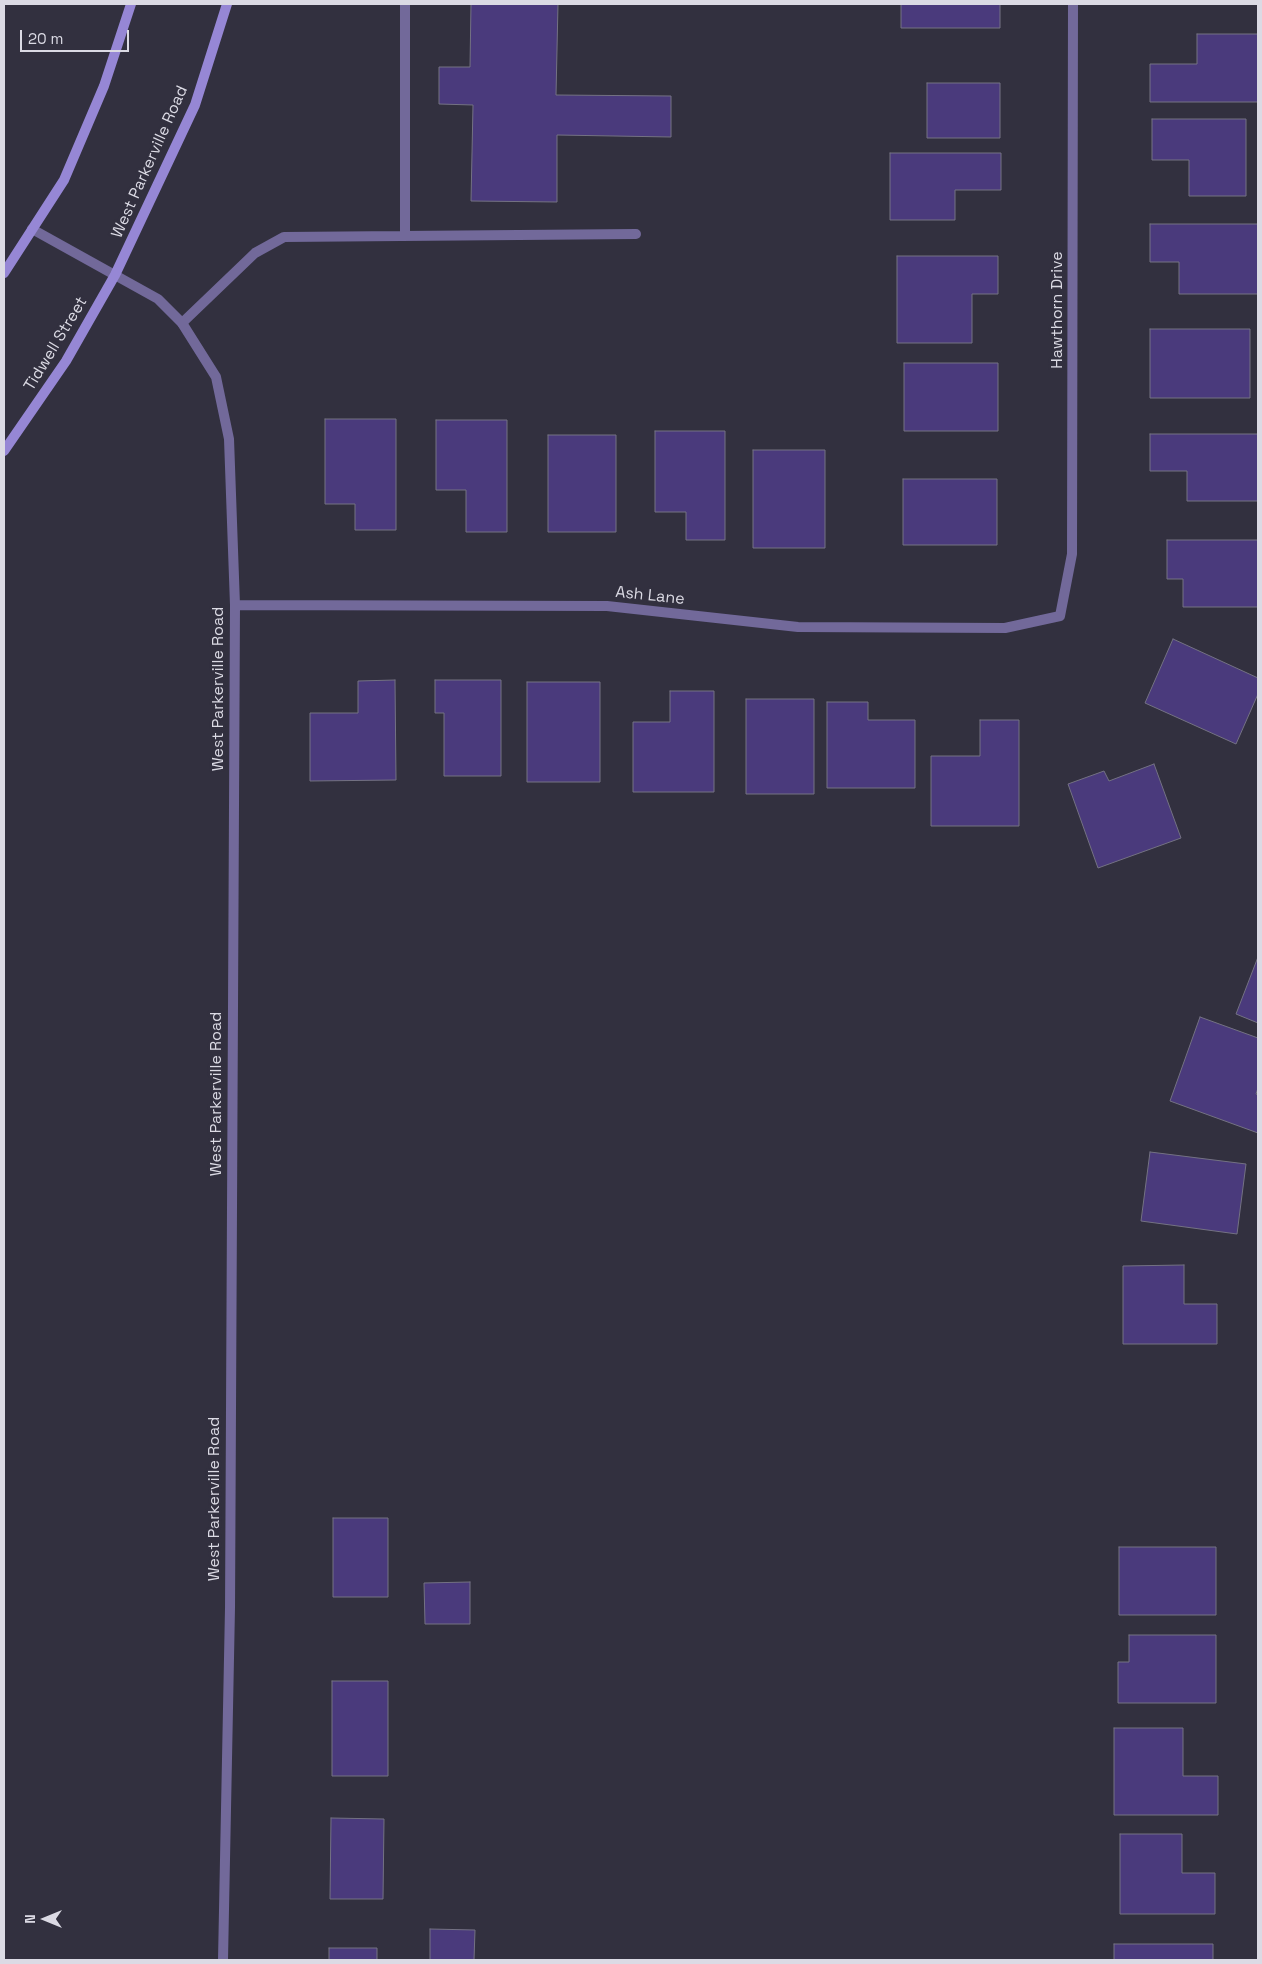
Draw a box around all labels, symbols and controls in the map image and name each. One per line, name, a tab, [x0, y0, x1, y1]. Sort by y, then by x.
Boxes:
scale bar	[22, 20, 131, 52]
text: 20 m	[28, 29, 63, 48]
street label: West Parkerville Road	[108, 83, 192, 241]
street label: Hawthorn Drive	[1048, 251, 1068, 369]
street label: Tidwell Street	[20, 293, 92, 395]
street label: Ash Lane	[614, 583, 686, 609]
street label: West Parkerville Road	[209, 607, 229, 771]
street label: West Parkerville Road	[207, 1012, 227, 1176]
street label: West Parkerville Road	[205, 1417, 225, 1581]
north arrow	[20, 1894, 70, 1944]
text: N	[21, 1914, 39, 1924]

